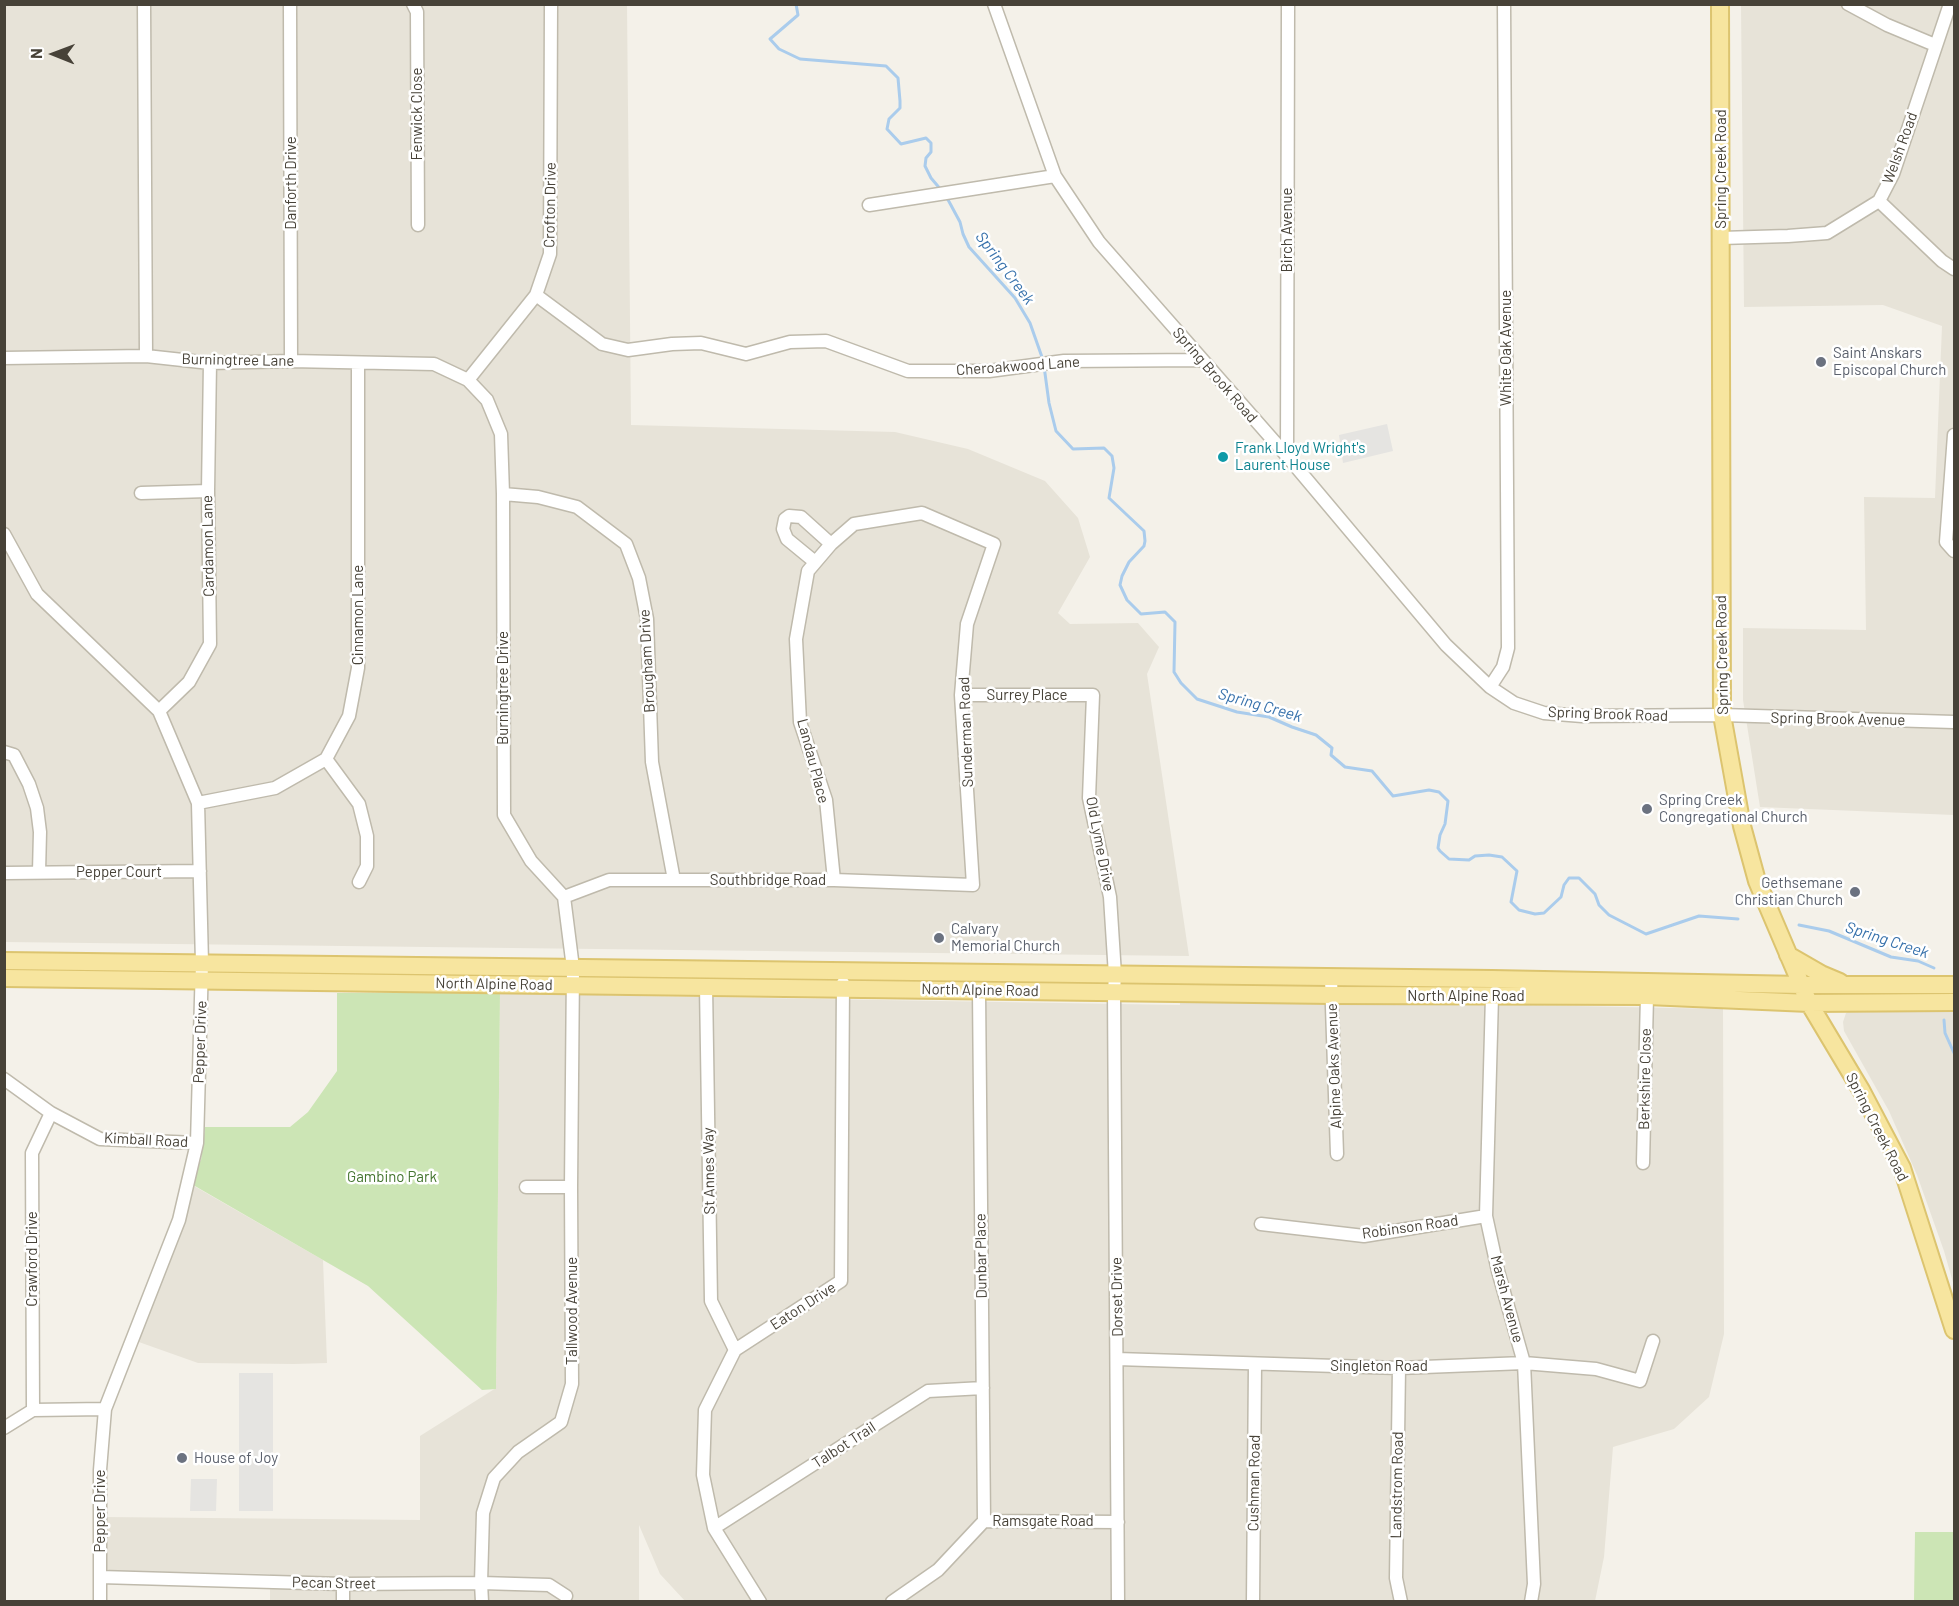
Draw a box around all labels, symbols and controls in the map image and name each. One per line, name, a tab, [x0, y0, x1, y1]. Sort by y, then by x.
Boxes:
north arrow	[24, 24, 84, 84]
text: N	[26, 48, 45, 59]
street label: Fenwick Close	[408, 68, 426, 160]
street label: Spring Creek Road	[1712, 109, 1730, 229]
street label: Welsh Road	[1879, 110, 1921, 186]
street label: Danforth Drive	[282, 136, 300, 230]
street label: Crofton Drive	[540, 162, 560, 248]
street label: Birch Avenue	[1278, 187, 1296, 273]
water label: Spring Creek	[971, 228, 1039, 308]
street label: White Oak Avenue	[1497, 290, 1515, 406]
street label: Spring Brook Road	[1169, 324, 1261, 426]
place label: Saint Anskars Episcopal Church	[1833, 344, 1946, 379]
street label: Burningtree Lane	[181, 350, 295, 370]
street label: Cheroakwood Lane	[955, 353, 1081, 379]
marker: Saint Anskars Episcopal Church	[1814, 355, 1828, 369]
place label: Frank Lloyd Wright's Laurent House	[1235, 439, 1365, 474]
marker: Frank Lloyd Wright's Laurent House	[1216, 450, 1230, 464]
street label: Cardamon Lane	[198, 495, 218, 597]
street label: Cinnamon Lane	[349, 565, 367, 665]
street label: Spring Creek Road	[1712, 595, 1732, 715]
street label: Brougham Drive	[635, 609, 659, 713]
street label: Burningtree Drive	[494, 631, 512, 745]
street label: Sunderman Road	[955, 676, 977, 788]
water label: Spring Creek	[1216, 684, 1304, 726]
street label: Surrey Place	[986, 686, 1068, 704]
street label: Spring Brook Road	[1548, 703, 1668, 725]
street label: Spring Brook Avenue	[1770, 709, 1906, 729]
street label: Landau Place	[793, 717, 833, 805]
place label: Spring Creek Congregational Church	[1659, 791, 1808, 826]
street label: Old Lyme Drive	[1082, 795, 1118, 893]
marker: Spring Creek Congregational Church	[1640, 802, 1654, 816]
street label: Pepper Court	[76, 863, 162, 881]
street label: Southbridge Road	[710, 871, 826, 889]
place label: Gethsemane Christian Church	[1735, 874, 1843, 909]
marker: Gethsemane Christian Church	[1848, 885, 1862, 899]
water label: Spring Creek	[1843, 918, 1931, 962]
place label: Calvary Memorial Church	[951, 920, 1060, 955]
marker: Calvary Memorial Church	[932, 931, 946, 945]
street label: North Alpine Road	[435, 974, 553, 994]
street label: North Alpine Road	[921, 980, 1039, 1000]
street label: North Alpine Road	[1407, 987, 1525, 1005]
street label: Pepper Drive	[190, 1000, 210, 1084]
street label: Alpine Oaks Avenue	[1323, 1003, 1345, 1129]
street label: Berkshire Close	[1635, 1028, 1655, 1130]
street label: Spring Creek Road	[1842, 1070, 1912, 1184]
street label: St Annes Way	[699, 1127, 719, 1215]
street label: Kimball Road	[103, 1129, 189, 1151]
park label: Gambino Park	[347, 1168, 437, 1186]
street label: Crawford Drive	[23, 1211, 41, 1307]
street label: Robinson Road	[1361, 1211, 1459, 1243]
street label: Dunbar Place	[971, 1213, 991, 1299]
street label: Marsh Avenue	[1487, 1253, 1527, 1345]
street label: Tallwood Avenue	[563, 1257, 581, 1365]
street label: Dorset Drive	[1107, 1257, 1127, 1337]
street label: Eaton Drive	[767, 1278, 839, 1334]
street label: Singleton Road	[1330, 1357, 1428, 1375]
street label: Talbot Trail	[809, 1418, 879, 1472]
street label: Landstrom Road	[1387, 1431, 1407, 1539]
street label: Cushman Road	[1244, 1434, 1264, 1532]
place label: House of Joy	[194, 1449, 278, 1467]
marker: House of Joy	[175, 1451, 189, 1465]
street label: Pepper Drive	[91, 1470, 109, 1552]
street label: Ramsgate Road	[992, 1512, 1094, 1530]
street label: Pecan Street	[292, 1573, 376, 1593]

